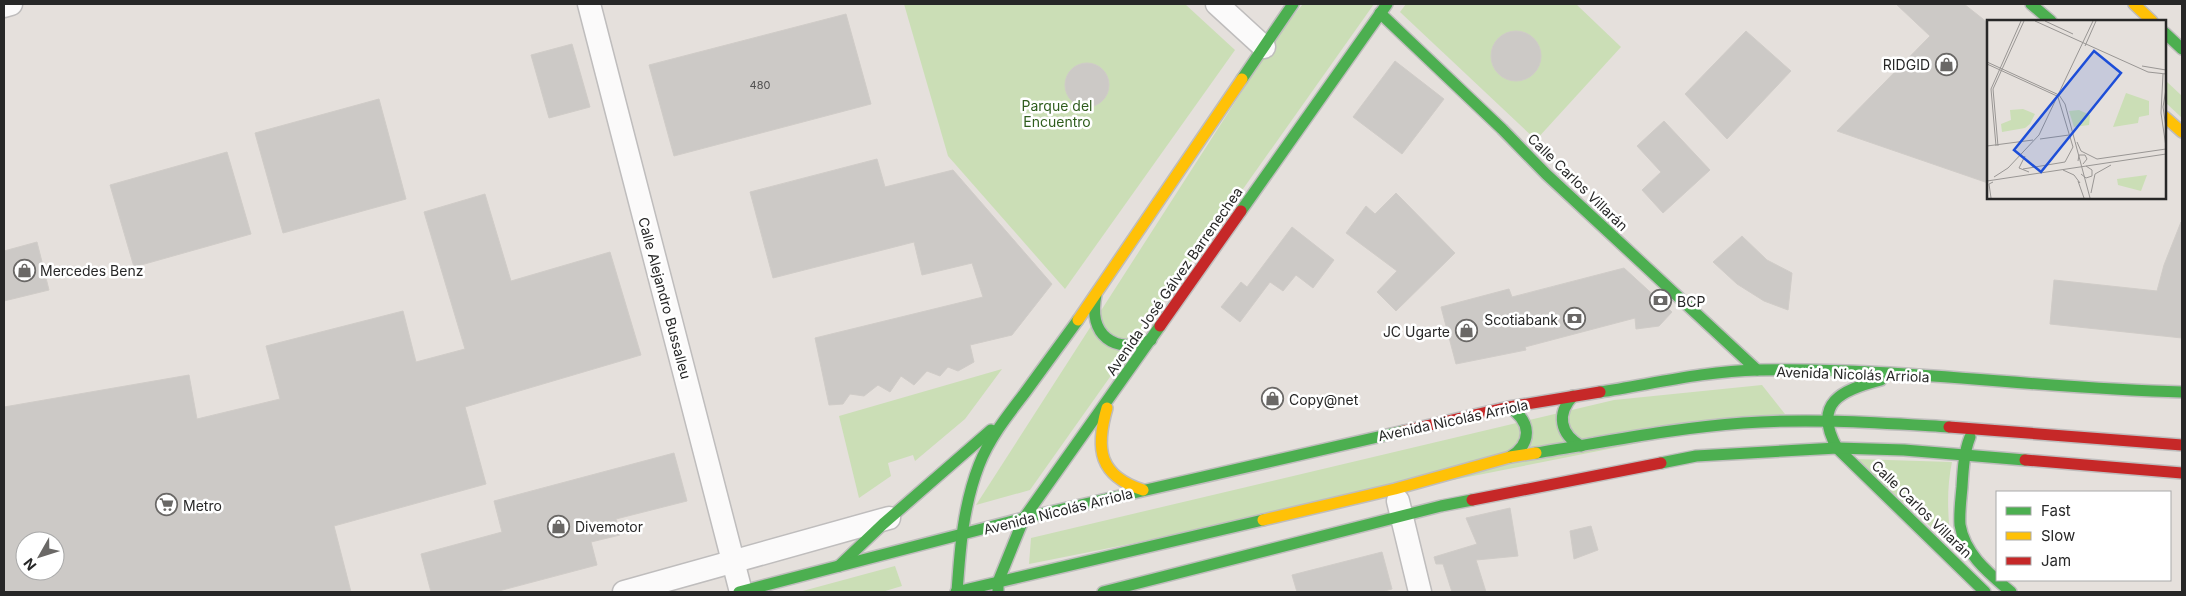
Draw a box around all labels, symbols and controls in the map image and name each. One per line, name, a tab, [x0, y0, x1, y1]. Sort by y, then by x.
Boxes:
inset map	[1987, 20, 2166, 199]
shop icon: RIDGID	[1934, 52, 1958, 76]
place label: RIDGID	[1883, 56, 1930, 73]
house number: 480	[750, 78, 770, 92]
park label: Parque del Encuentro	[1022, 97, 1092, 130]
street label: Calle Carlos Villarán	[1524, 130, 1632, 234]
street label: Avenida José Gálvez Barrenechea	[1102, 184, 1246, 378]
street label: Calle Alejandro Bussalleu	[635, 215, 695, 381]
shop icon: Mercedes Benz	[12, 258, 36, 282]
place label: Mercedes Benz	[40, 262, 143, 279]
bank icon: BCP	[1649, 289, 1673, 313]
place label: BCP	[1677, 293, 1705, 310]
bank icon: Scotiabank	[1562, 307, 1586, 331]
place label: Scotiabank	[1484, 311, 1558, 328]
shop icon: JC Ugarte	[1454, 319, 1478, 343]
place label: JC Ugarte	[1383, 323, 1450, 340]
street label: Avenida Nicolás Arriola	[1776, 363, 1930, 385]
shop icon: Copy@net	[1261, 387, 1285, 411]
place label: Copy@net	[1289, 391, 1359, 408]
street label: Avenida Nicolás Arriola	[1376, 396, 1530, 444]
street label: Calle Carlos Villarán	[1868, 457, 1976, 561]
street label: Avenida Nicolás Arriola	[982, 484, 1134, 538]
legend	[1996, 491, 2171, 581]
supermarket icon: Metro	[155, 493, 179, 517]
place label: Metro	[183, 497, 222, 514]
text: Fast	[2041, 501, 2071, 520]
shop icon: Divemotor	[547, 514, 571, 538]
place label: Divemotor	[575, 518, 643, 535]
text: Slow	[2041, 526, 2075, 545]
north arrow	[15, 531, 65, 581]
text: Jam	[2041, 551, 2071, 570]
text: N	[20, 555, 39, 574]

